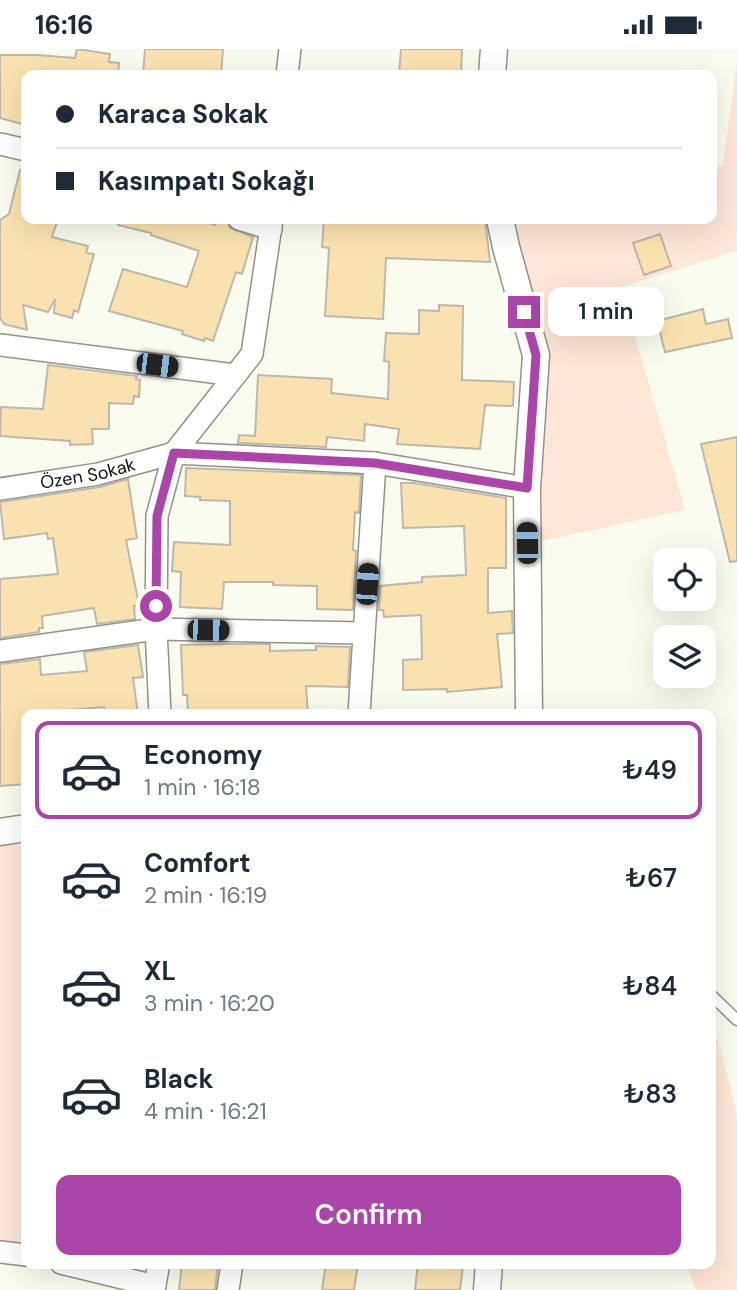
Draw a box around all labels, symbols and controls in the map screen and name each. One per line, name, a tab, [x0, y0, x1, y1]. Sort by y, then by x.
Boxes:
text: 16:16	[35, 8, 94, 42]
text: Karaca Sokak	[98, 97, 269, 131]
text: Kasımpatı Sokağı	[98, 164, 315, 198]
callout: 1 min	[548, 287, 664, 337]
route end	[508, 296, 540, 328]
text: 1 min	[579, 296, 633, 326]
car	[135, 352, 180, 378]
street label: Özen Sokak	[38, 452, 138, 495]
car	[517, 522, 538, 564]
map controls	[653, 548, 716, 688]
button: locate	[653, 548, 716, 611]
car	[356, 562, 379, 606]
route start	[140, 590, 172, 622]
car	[187, 619, 230, 641]
button: layers	[653, 625, 716, 688]
text: Economy	[144, 738, 262, 772]
icon: car	[60, 739, 123, 802]
text: ₺49	[623, 753, 677, 787]
text: 1 min · 16:18	[144, 772, 261, 802]
text: Comfort	[144, 846, 250, 880]
icon: car	[60, 847, 123, 910]
text: ₺67	[626, 861, 677, 895]
text: 2 min · 16:19	[144, 880, 267, 910]
text: XL	[144, 954, 176, 988]
icon: car	[60, 955, 123, 1018]
text: ₺84	[623, 969, 677, 1003]
text: 3 min · 16:20	[144, 988, 275, 1018]
text: Black	[144, 1062, 214, 1096]
icon: car	[60, 1063, 123, 1126]
text: ₺83	[624, 1077, 677, 1111]
text: 4 min · 16:21	[144, 1096, 267, 1126]
button: Confirm	[56, 1175, 681, 1255]

